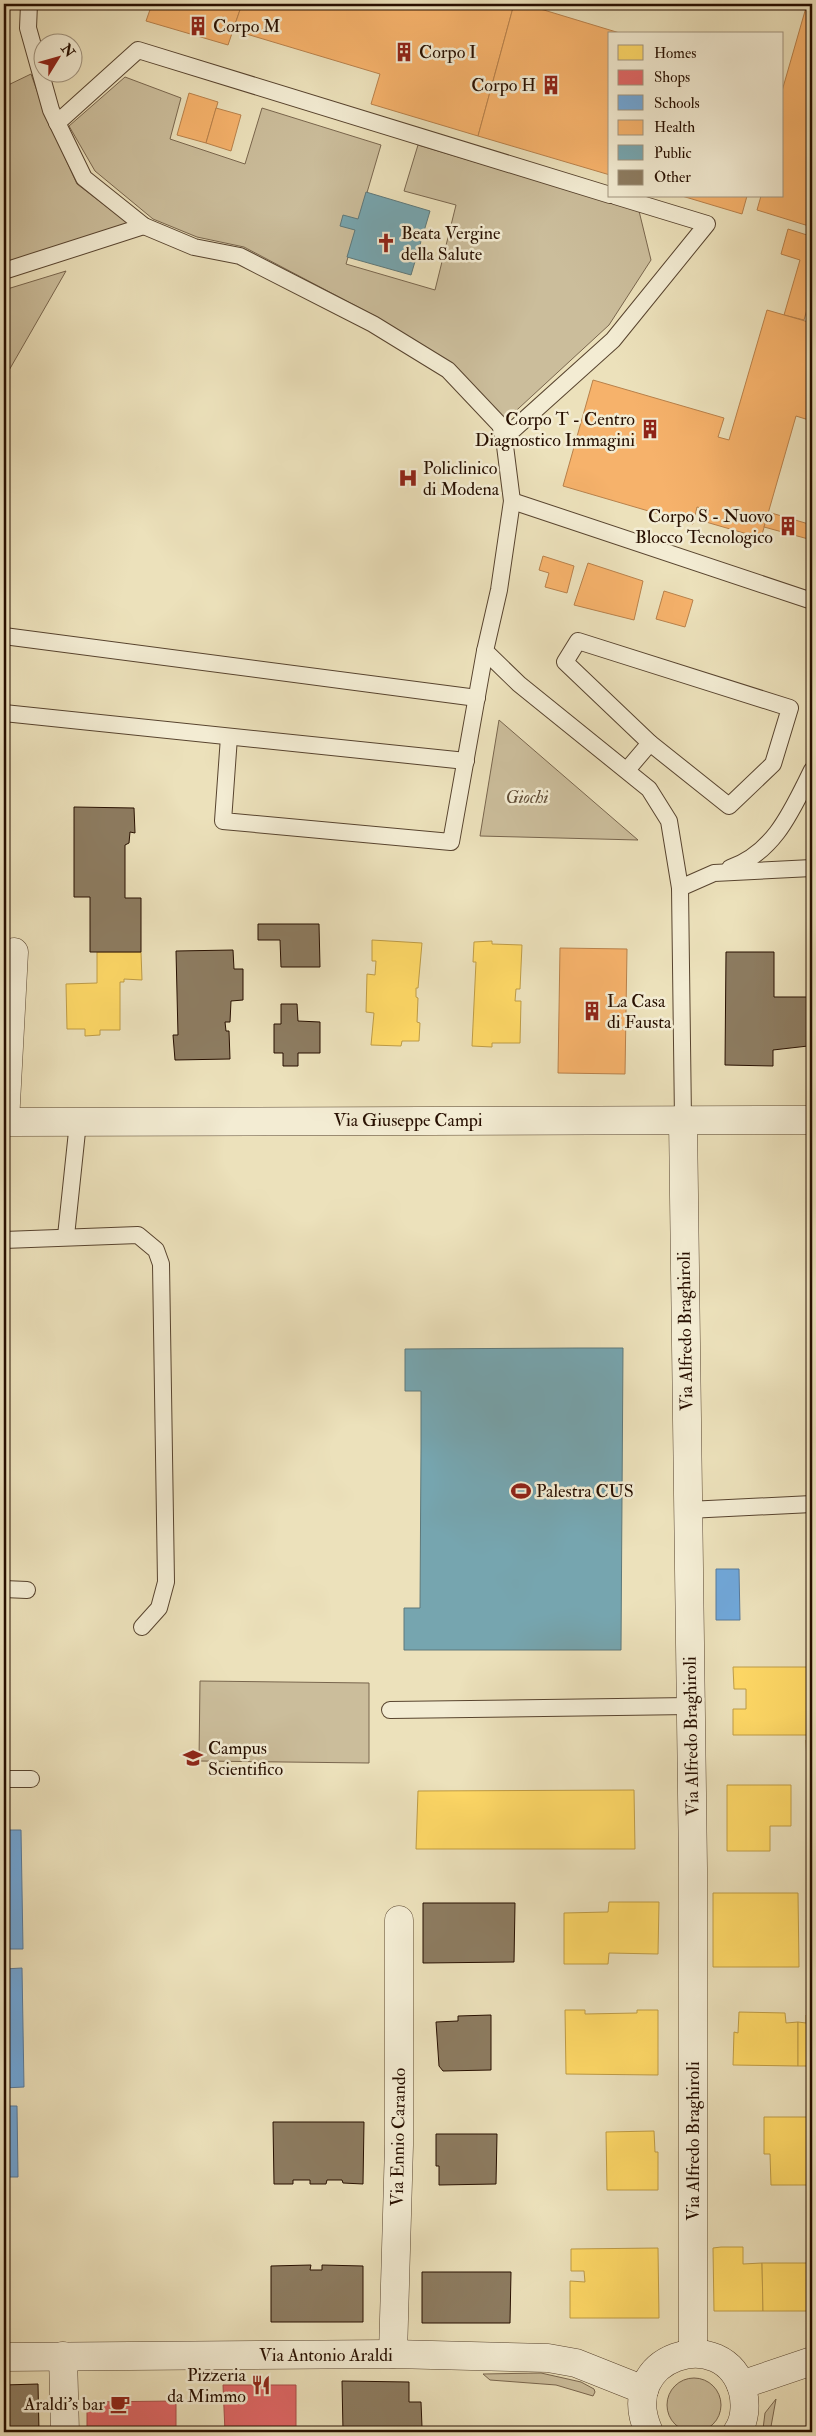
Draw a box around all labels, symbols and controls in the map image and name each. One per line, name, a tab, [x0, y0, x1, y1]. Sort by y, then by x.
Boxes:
building icon: Corpo M	[187, 15, 209, 37]
place label: Corpo M	[213, 15, 281, 38]
north arrow	[32, 32, 82, 82]
legend	[608, 32, 784, 198]
text: N	[57, 40, 79, 61]
building icon: Corpo I	[393, 41, 415, 63]
place label: Corpo I	[419, 41, 476, 64]
text: Homes	[654, 44, 696, 63]
text: Shops	[654, 68, 690, 88]
place label: Corpo H	[471, 74, 536, 97]
building icon: Corpo H	[540, 74, 562, 96]
text: Schools	[654, 94, 700, 113]
text: Health	[654, 118, 695, 137]
text: Public	[654, 144, 692, 163]
text: Other	[654, 168, 691, 187]
place label: Beata Vergine della Salute	[401, 222, 501, 266]
church icon: Beata Vergine della Salute	[375, 232, 397, 254]
place label: Corpo T - Centro Diagnostico Immagini	[475, 408, 635, 452]
building icon: Corpo T - Centro Diagnostico Immagini	[639, 418, 661, 440]
place label: Policlinico di Modena	[423, 457, 500, 501]
hospital icon: Policlinico di Modena	[397, 467, 419, 489]
place label: Corpo S - Nuovo Blocco Tecnologico	[635, 505, 773, 549]
building icon: Corpo S - Nuovo Blocco Tecnologico	[777, 515, 799, 537]
park label: Giochi	[506, 786, 549, 809]
place label: La Casa di Fausta	[607, 990, 672, 1034]
building icon: La Casa di Fausta	[581, 1000, 603, 1022]
street label: Via Giuseppe Campi	[333, 1109, 483, 1132]
street label: Via Alfredo Braghiroli	[673, 1251, 698, 1411]
sports icon: Palestra CUS	[510, 1480, 532, 1502]
place label: Palestra CUS	[536, 1480, 634, 1503]
street label: Via Alfredo Braghiroli	[679, 1656, 704, 1816]
place label: Campus Scientifico	[208, 1737, 283, 1781]
school or university icon: Campus Scientifico	[182, 1747, 204, 1769]
street label: Via Alfredo Braghiroli	[682, 2061, 705, 2221]
street label: Via Ennio Carando	[386, 2067, 411, 2207]
street label: Via Antonio Araldi	[259, 2344, 393, 2367]
place label: Pizzeria da Mimmo	[167, 2364, 247, 2408]
restaurant icon: Pizzeria da Mimmo	[250, 2374, 272, 2396]
place label: Araldi's bar	[23, 2393, 105, 2416]
cafe icon: Araldi's bar	[109, 2393, 131, 2415]

